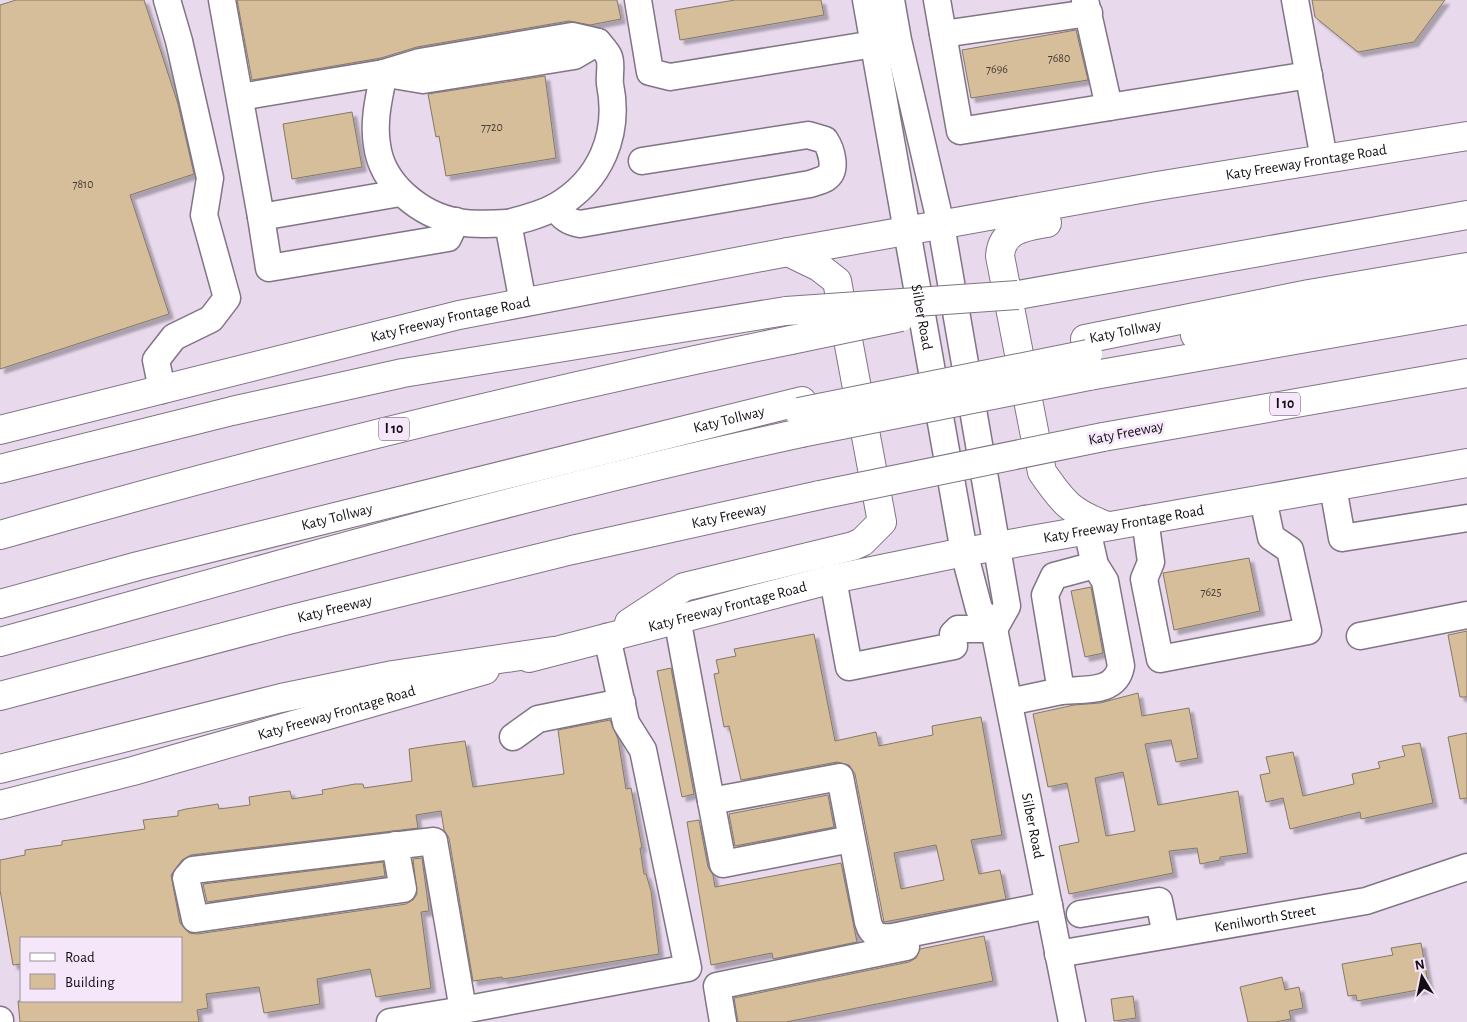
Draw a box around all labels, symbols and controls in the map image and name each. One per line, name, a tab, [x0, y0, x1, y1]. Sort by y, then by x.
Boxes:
house number: 7680	[1048, 52, 1070, 64]
house number: 7696	[986, 63, 1008, 75]
house number: 7720	[481, 121, 503, 133]
street label: Katy Freeway Frontage Road	[1224, 142, 1388, 182]
house number: 7810	[72, 178, 94, 190]
street label: Silber Road	[909, 283, 936, 351]
street label: Katy Freeway Frontage Road	[369, 294, 532, 344]
street label: Katy Tollway	[1088, 316, 1163, 345]
road number: I 10	[1270, 392, 1300, 416]
street label: Katy Tollway	[692, 403, 767, 435]
road number: I 10	[379, 418, 409, 440]
street label: Katy Freeway	[1087, 418, 1165, 448]
street label: Katy Tollway	[300, 500, 375, 533]
street label: Katy Freeway	[690, 500, 768, 531]
street label: Katy Freeway Frontage Road	[1042, 502, 1205, 545]
street label: Katy Freeway Frontage Road	[647, 579, 808, 634]
house number: 7625	[1200, 586, 1222, 598]
street label: Katy Freeway	[296, 592, 374, 625]
street label: Katy Freeway Frontage Road	[256, 683, 417, 742]
street label: Silber Road	[1019, 792, 1047, 860]
street label: Kenilworth Street	[1213, 902, 1317, 934]
legend	[20, 937, 182, 1002]
text: Road	[65, 950, 95, 965]
north arrow	[1397, 952, 1447, 1002]
text: N	[1414, 957, 1426, 973]
text: Building	[65, 975, 115, 990]

